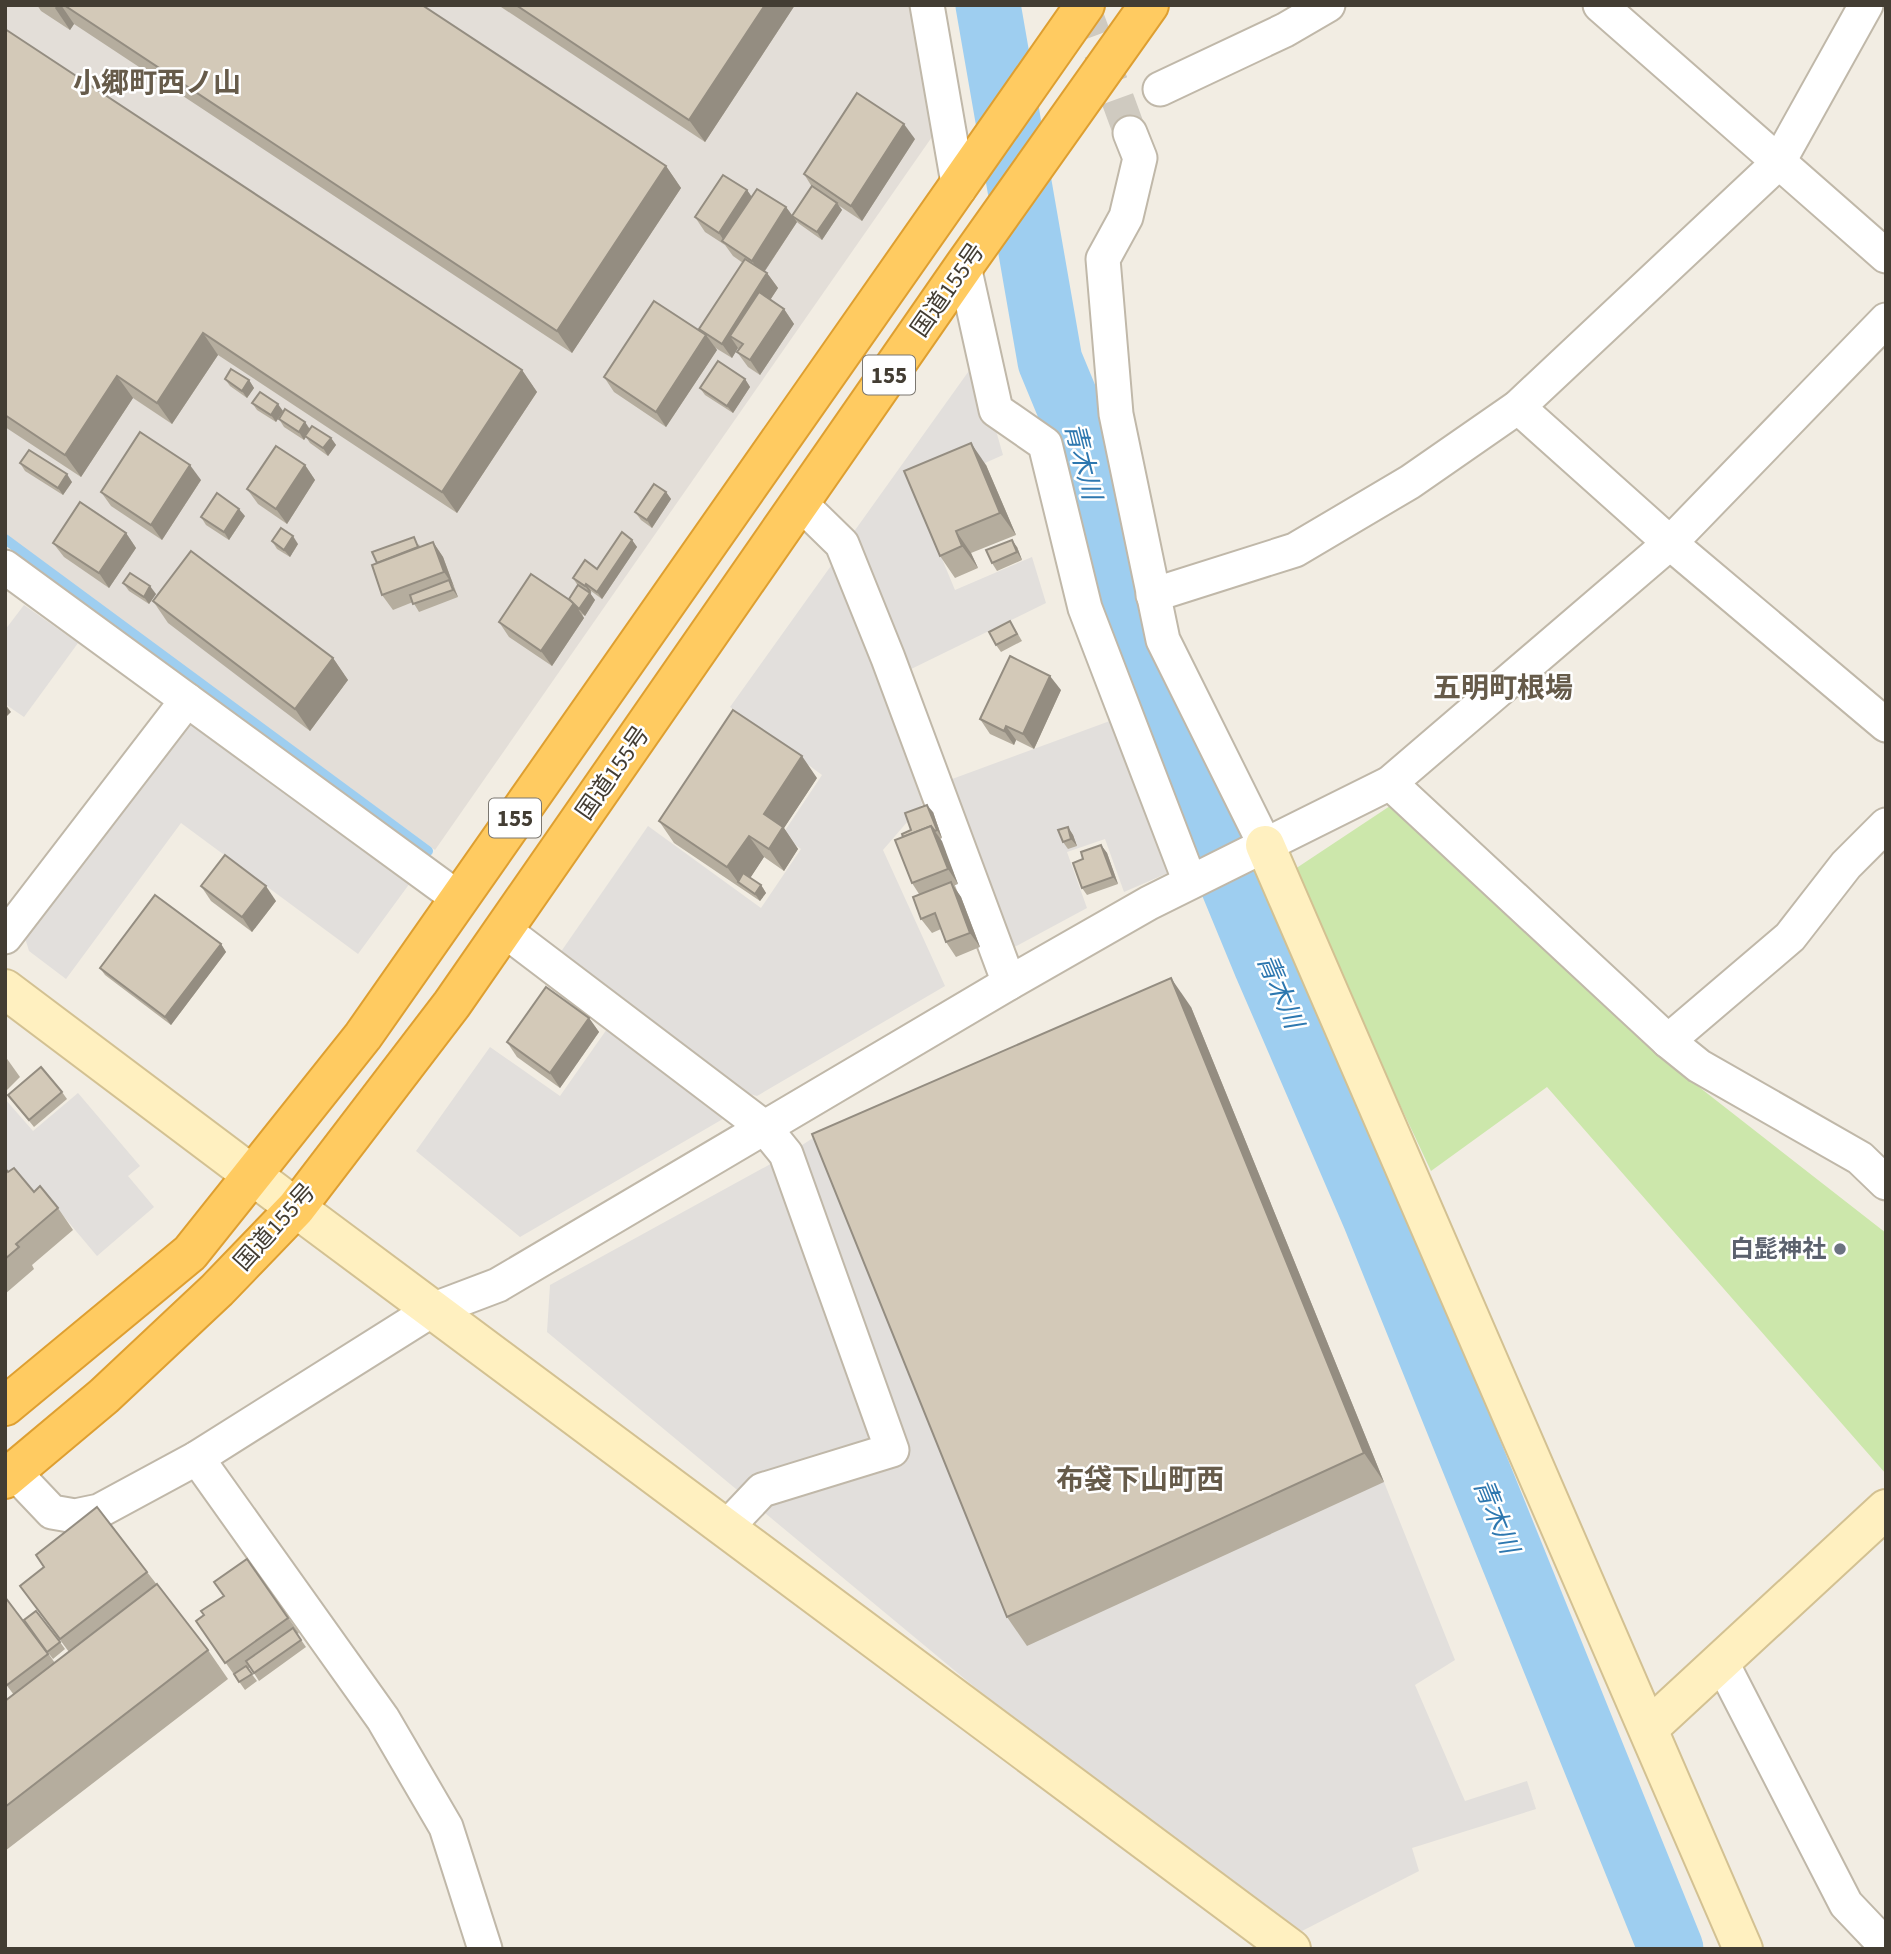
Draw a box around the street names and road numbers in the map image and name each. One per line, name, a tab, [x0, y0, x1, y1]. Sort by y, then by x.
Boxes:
street label: 国道155号	[903, 236, 993, 344]
road number: 155	[863, 356, 915, 394]
street label: 国道155号	[568, 719, 658, 827]
road number: 155	[489, 798, 541, 838]
street label: 国道155号	[226, 1175, 324, 1279]

